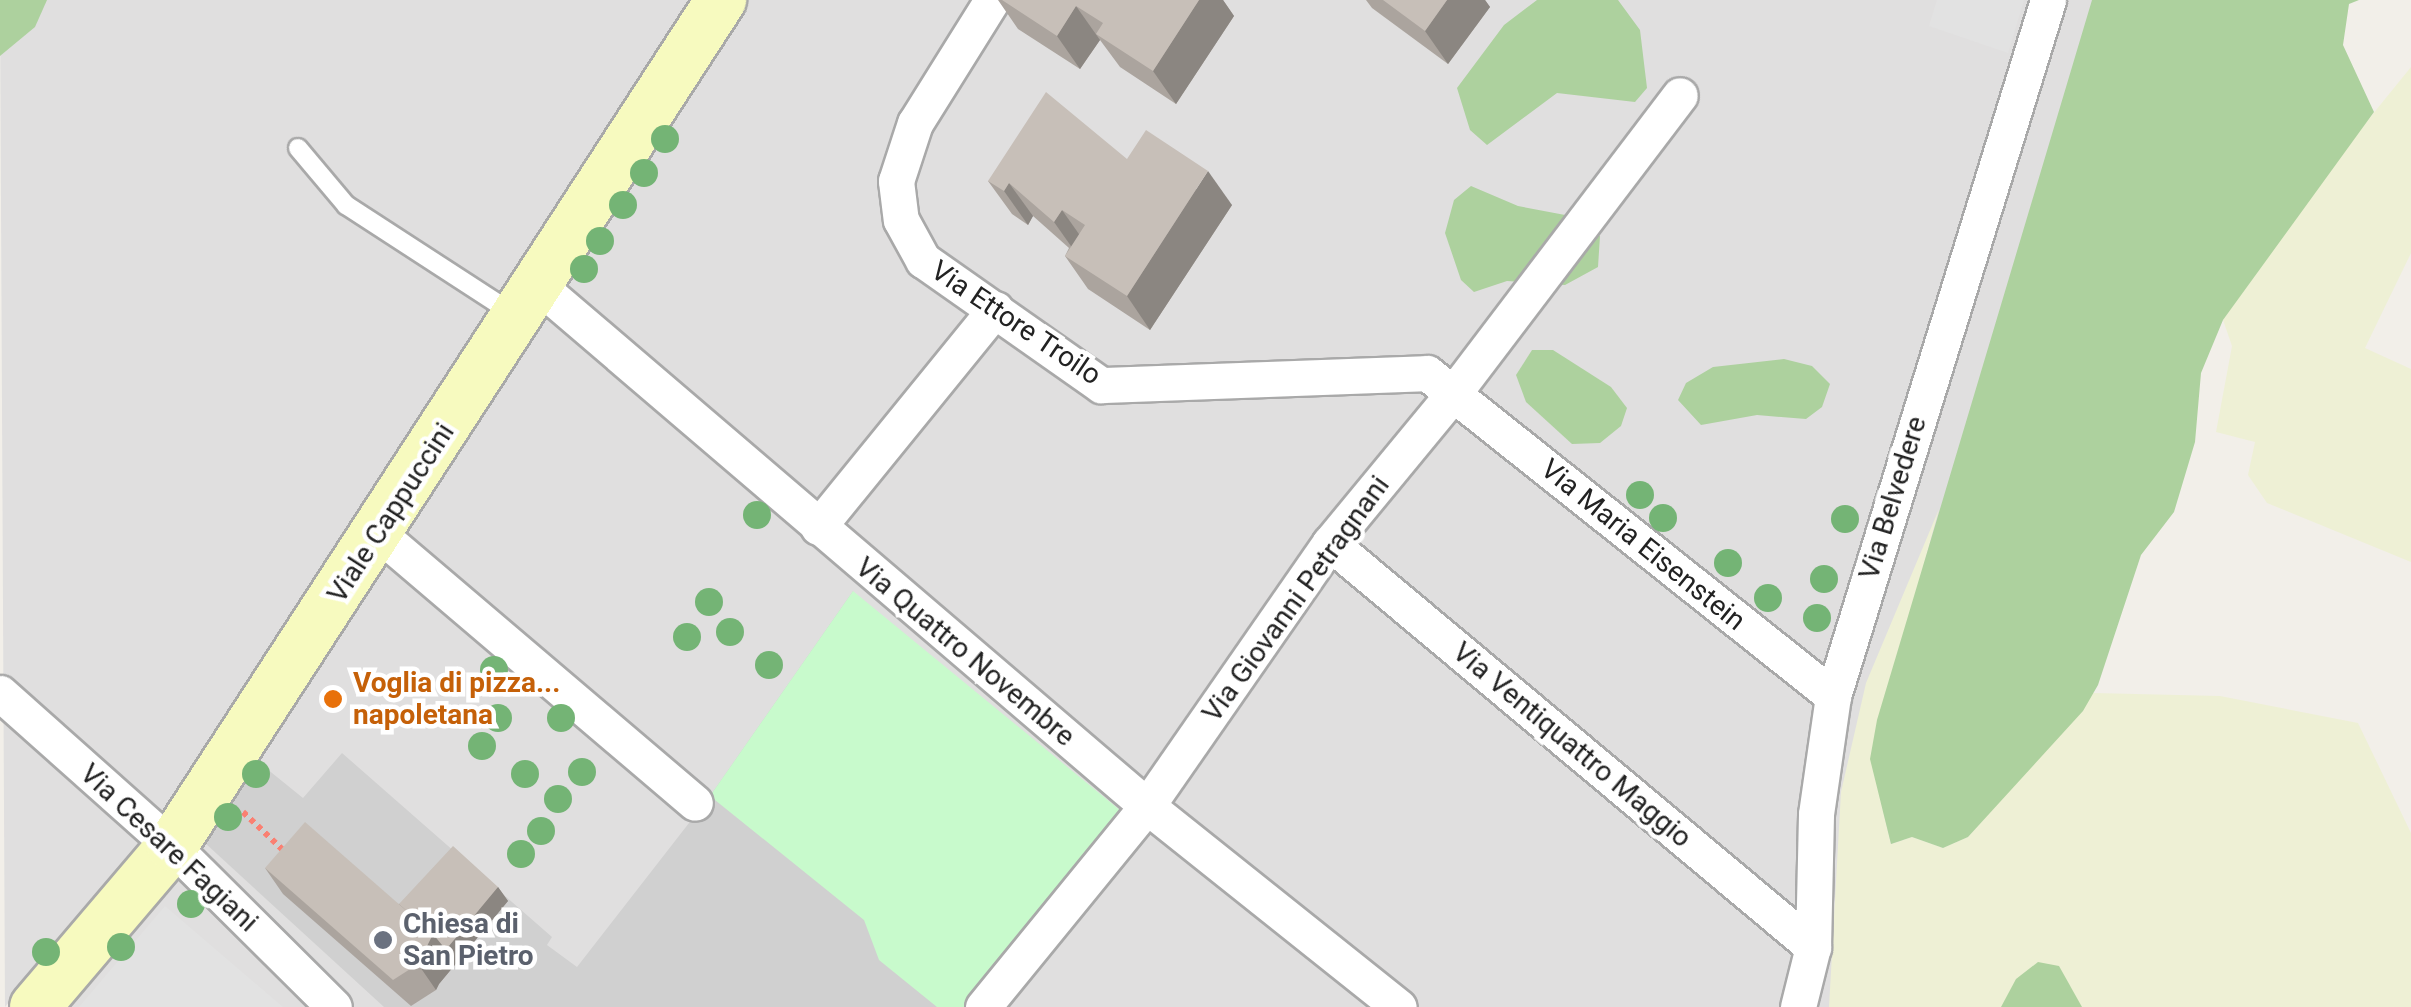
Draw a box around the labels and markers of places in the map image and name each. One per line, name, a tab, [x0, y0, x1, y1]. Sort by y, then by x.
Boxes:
place label: Voglia di pizza... napoletana	[353, 666, 560, 732]
marker: Voglia di pizza... napoletana	[322, 688, 344, 710]
place label: Chiesa di San Pietro	[403, 907, 534, 973]
marker: Chiesa di San Pietro	[372, 929, 394, 951]

